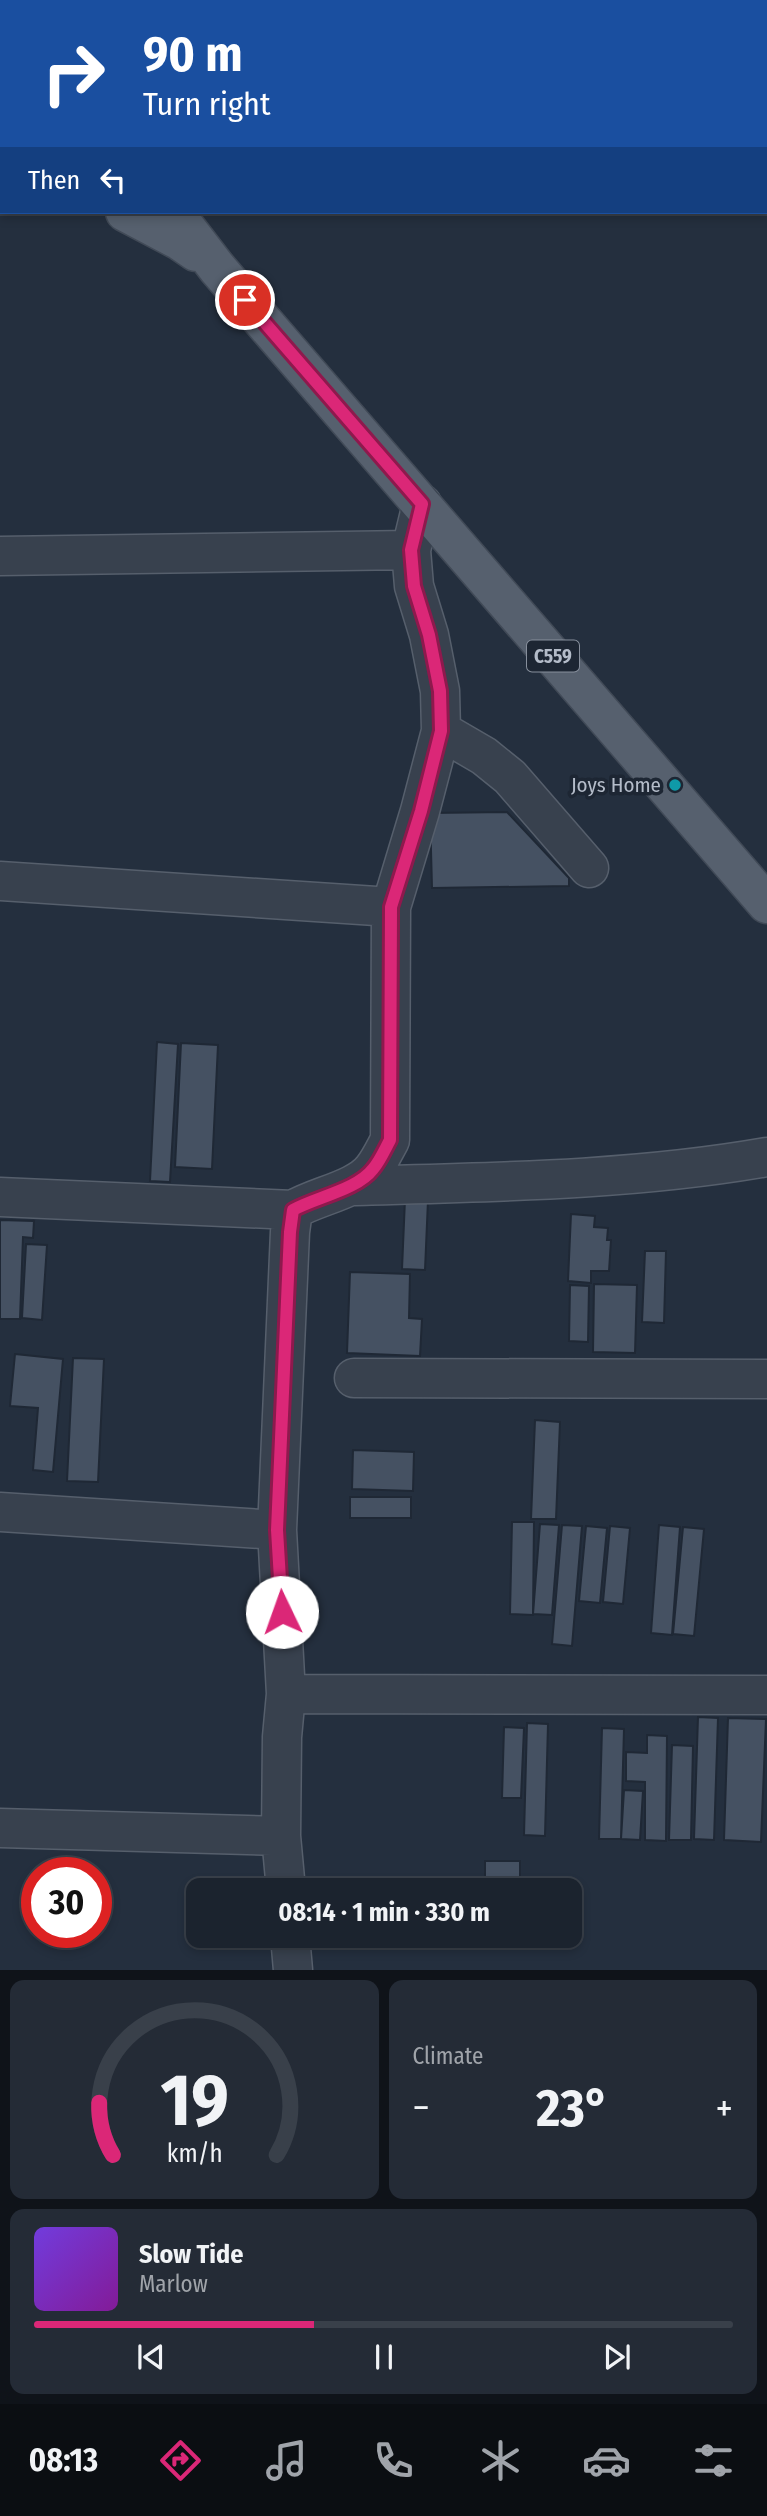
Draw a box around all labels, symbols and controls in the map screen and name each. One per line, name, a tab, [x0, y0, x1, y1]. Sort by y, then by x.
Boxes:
text: 90 m	[143, 25, 243, 84]
icon: right	[28, 28, 119, 119]
text: Turn right	[143, 85, 270, 123]
icon: left	[94, 161, 132, 199]
text: Then	[28, 165, 80, 196]
pin	[215, 270, 275, 330]
icon: arrive	[226, 281, 264, 319]
road number: C559	[527, 640, 579, 671]
place label: Joys Home	[571, 772, 661, 798]
marker: Joys Home	[667, 777, 683, 793]
position arrow	[245, 1575, 319, 1649]
speed limit sign: 30	[21, 1857, 112, 1948]
text: 08:14 · 1 min · 330 m	[278, 1897, 490, 1928]
text: Climate	[413, 2042, 483, 2070]
text: 19	[160, 2058, 228, 2145]
text: 23°	[536, 2077, 609, 2140]
text: −	[413, 2085, 430, 2131]
text: +	[716, 2085, 733, 2131]
text: km/h	[166, 2139, 222, 2169]
text: Slow Tide	[139, 2239, 243, 2270]
text: Marlow	[139, 2270, 208, 2298]
icon: previous	[132, 2338, 170, 2376]
icon: pause	[365, 2338, 403, 2376]
icon: next	[598, 2338, 636, 2376]
icon: directions	[156, 2436, 205, 2485]
icon: music	[262, 2436, 311, 2485]
icon: phone	[369, 2436, 418, 2485]
icon: climate	[476, 2436, 525, 2485]
icon: car	[582, 2436, 631, 2485]
icon: filters	[689, 2436, 738, 2485]
text: 08:13	[29, 2441, 98, 2479]

